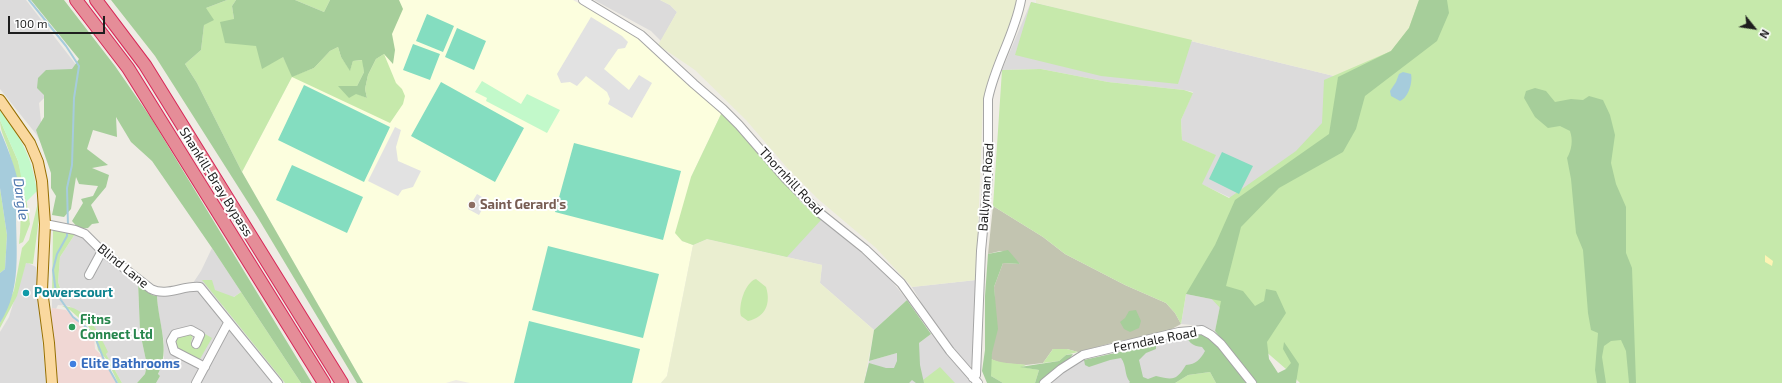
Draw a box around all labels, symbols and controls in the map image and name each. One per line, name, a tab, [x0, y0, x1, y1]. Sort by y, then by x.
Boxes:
scale bar	[10, 8, 107, 34]
north arrow	[1734, 8, 1774, 48]
text: 100 m	[15, 16, 47, 30]
text: N	[1757, 28, 1772, 41]
street label: Shankill-Bray Bypass	[176, 125, 256, 239]
street label: Ballyman Road	[975, 142, 997, 232]
street label: Thornhill Road	[756, 144, 826, 218]
water label: Dargle	[10, 177, 32, 221]
place label: Saint Gerard's	[480, 197, 566, 213]
marker: Saint Gerard's	[467, 200, 477, 210]
street label: Blind Lane	[94, 241, 152, 291]
place label: Powerscourt	[34, 285, 113, 301]
marker: Powerscourt	[21, 288, 31, 298]
place label: Fitns Connect Ltd	[80, 312, 153, 343]
marker: Fitns Connect Ltd	[67, 322, 77, 332]
street label: Ferndale Road	[1112, 324, 1198, 356]
place label: Elite Bathrooms	[81, 356, 180, 372]
marker: Elite Bathrooms	[68, 359, 78, 369]

